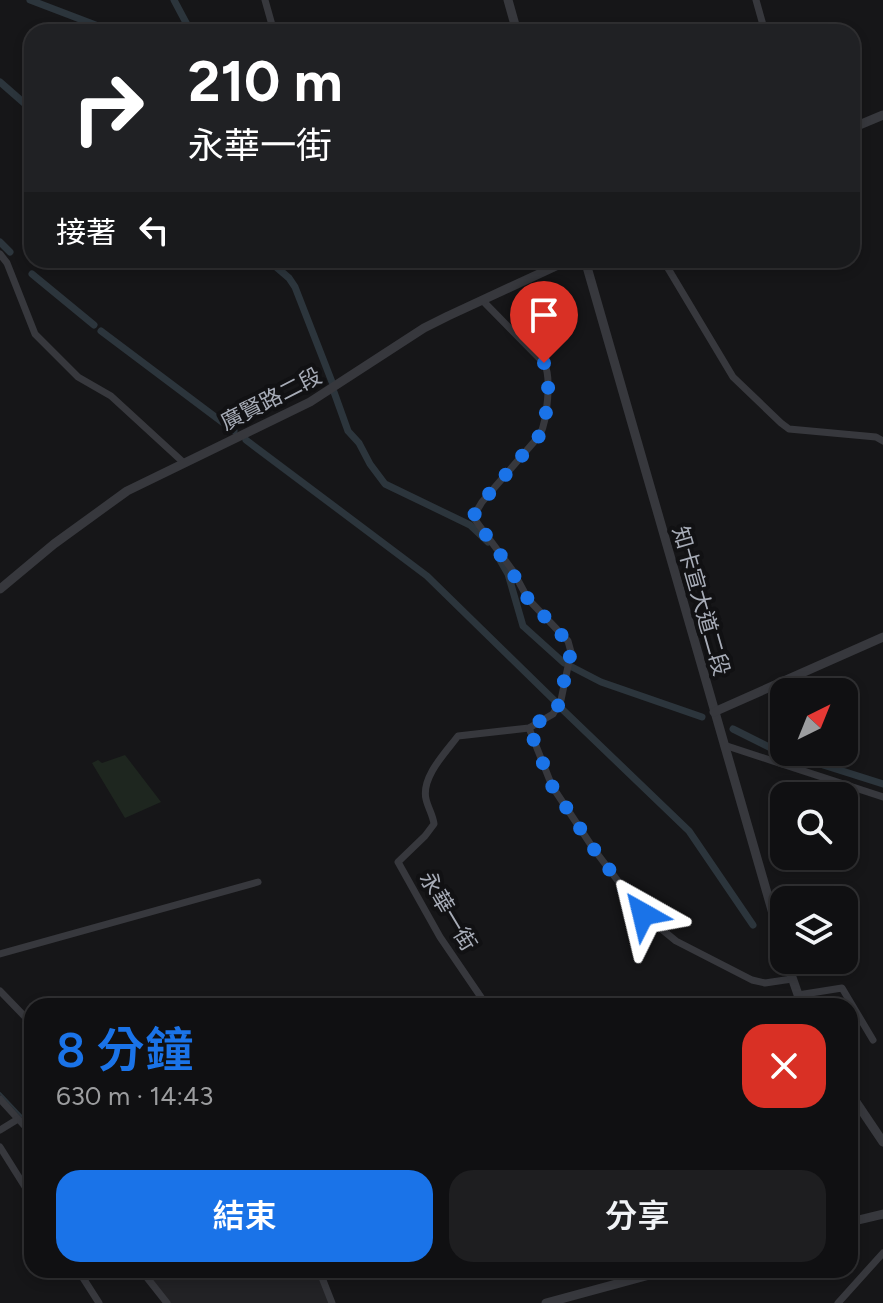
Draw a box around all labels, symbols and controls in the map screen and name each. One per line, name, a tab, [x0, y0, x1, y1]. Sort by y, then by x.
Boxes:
text: 210 m	[188, 48, 343, 115]
icon: right	[56, 56, 160, 160]
text: 永華一街	[188, 124, 332, 167]
icon: left	[132, 208, 176, 252]
text: 接著	[56, 214, 116, 251]
pin	[510, 281, 578, 363]
icon: arrive	[522, 293, 566, 337]
street label: 廣賢路二段	[216, 362, 326, 436]
street label: 知卡宣大道二段	[667, 523, 735, 679]
north arrow	[770, 678, 858, 766]
map controls	[770, 678, 858, 974]
button: search	[770, 782, 858, 870]
street label: 永華一街	[414, 866, 482, 956]
position arrow	[601, 872, 685, 956]
button: layers	[770, 886, 858, 974]
text: 8 分鐘	[56, 1021, 193, 1079]
button: close	[742, 1024, 826, 1108]
text: 630 m · 14:43	[56, 1080, 213, 1112]
button: 結束	[56, 1170, 433, 1262]
button: 分享	[449, 1170, 826, 1262]

